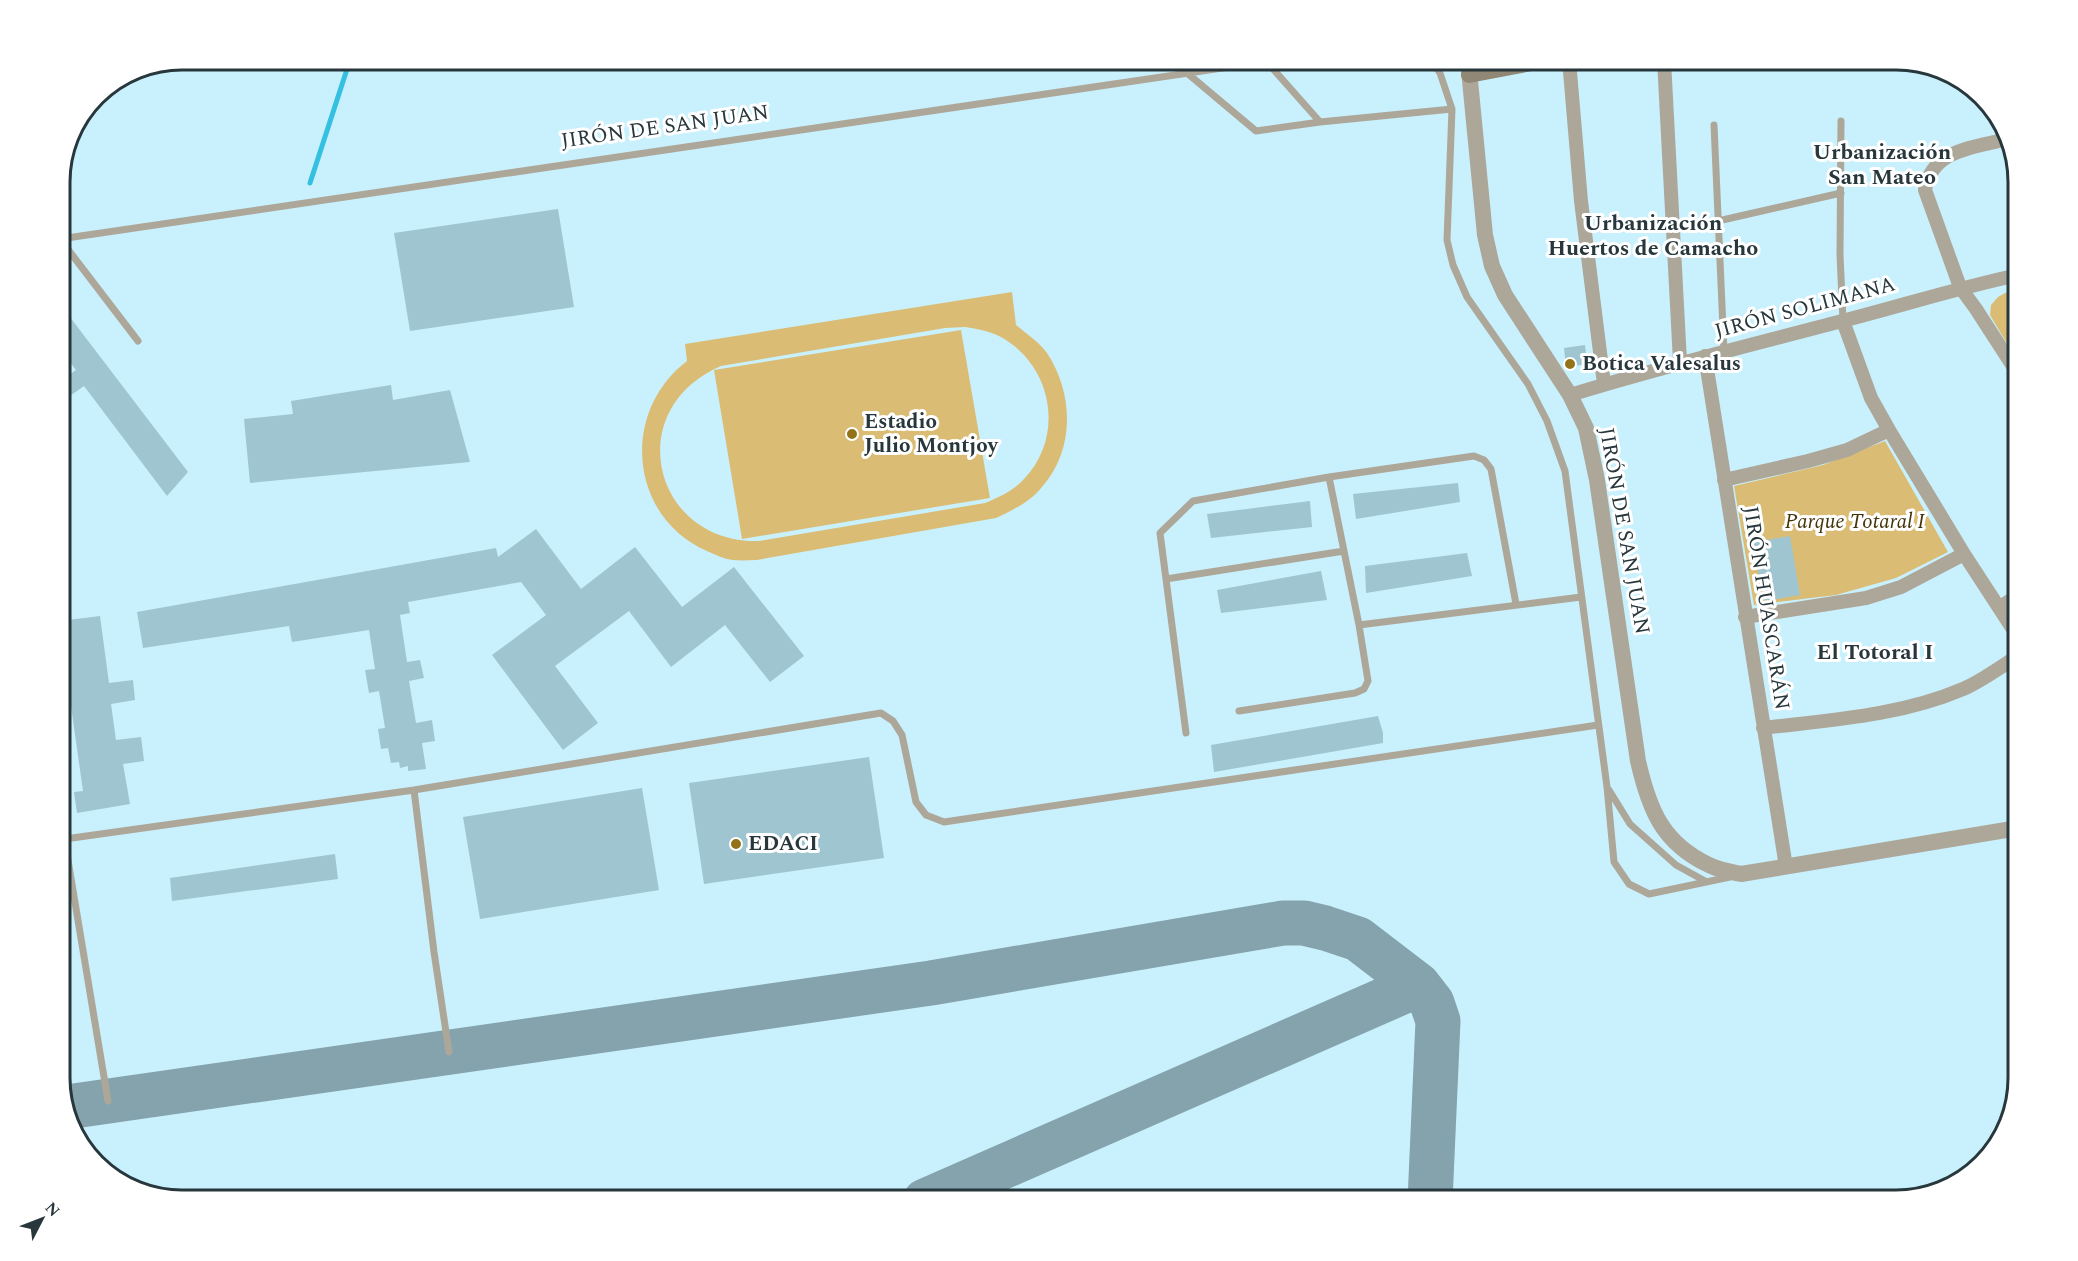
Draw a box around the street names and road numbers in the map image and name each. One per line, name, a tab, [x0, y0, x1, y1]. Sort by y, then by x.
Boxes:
street label: JIRÓN DE SAN JUAN	[559, 97, 771, 157]
street label: JIRÓN SOLIMANA	[1711, 268, 1899, 348]
street label: JIRÓN DE SAN JUAN	[1590, 425, 1658, 637]
street label: JIRÓN HUASCARÁN	[1734, 504, 1798, 712]

